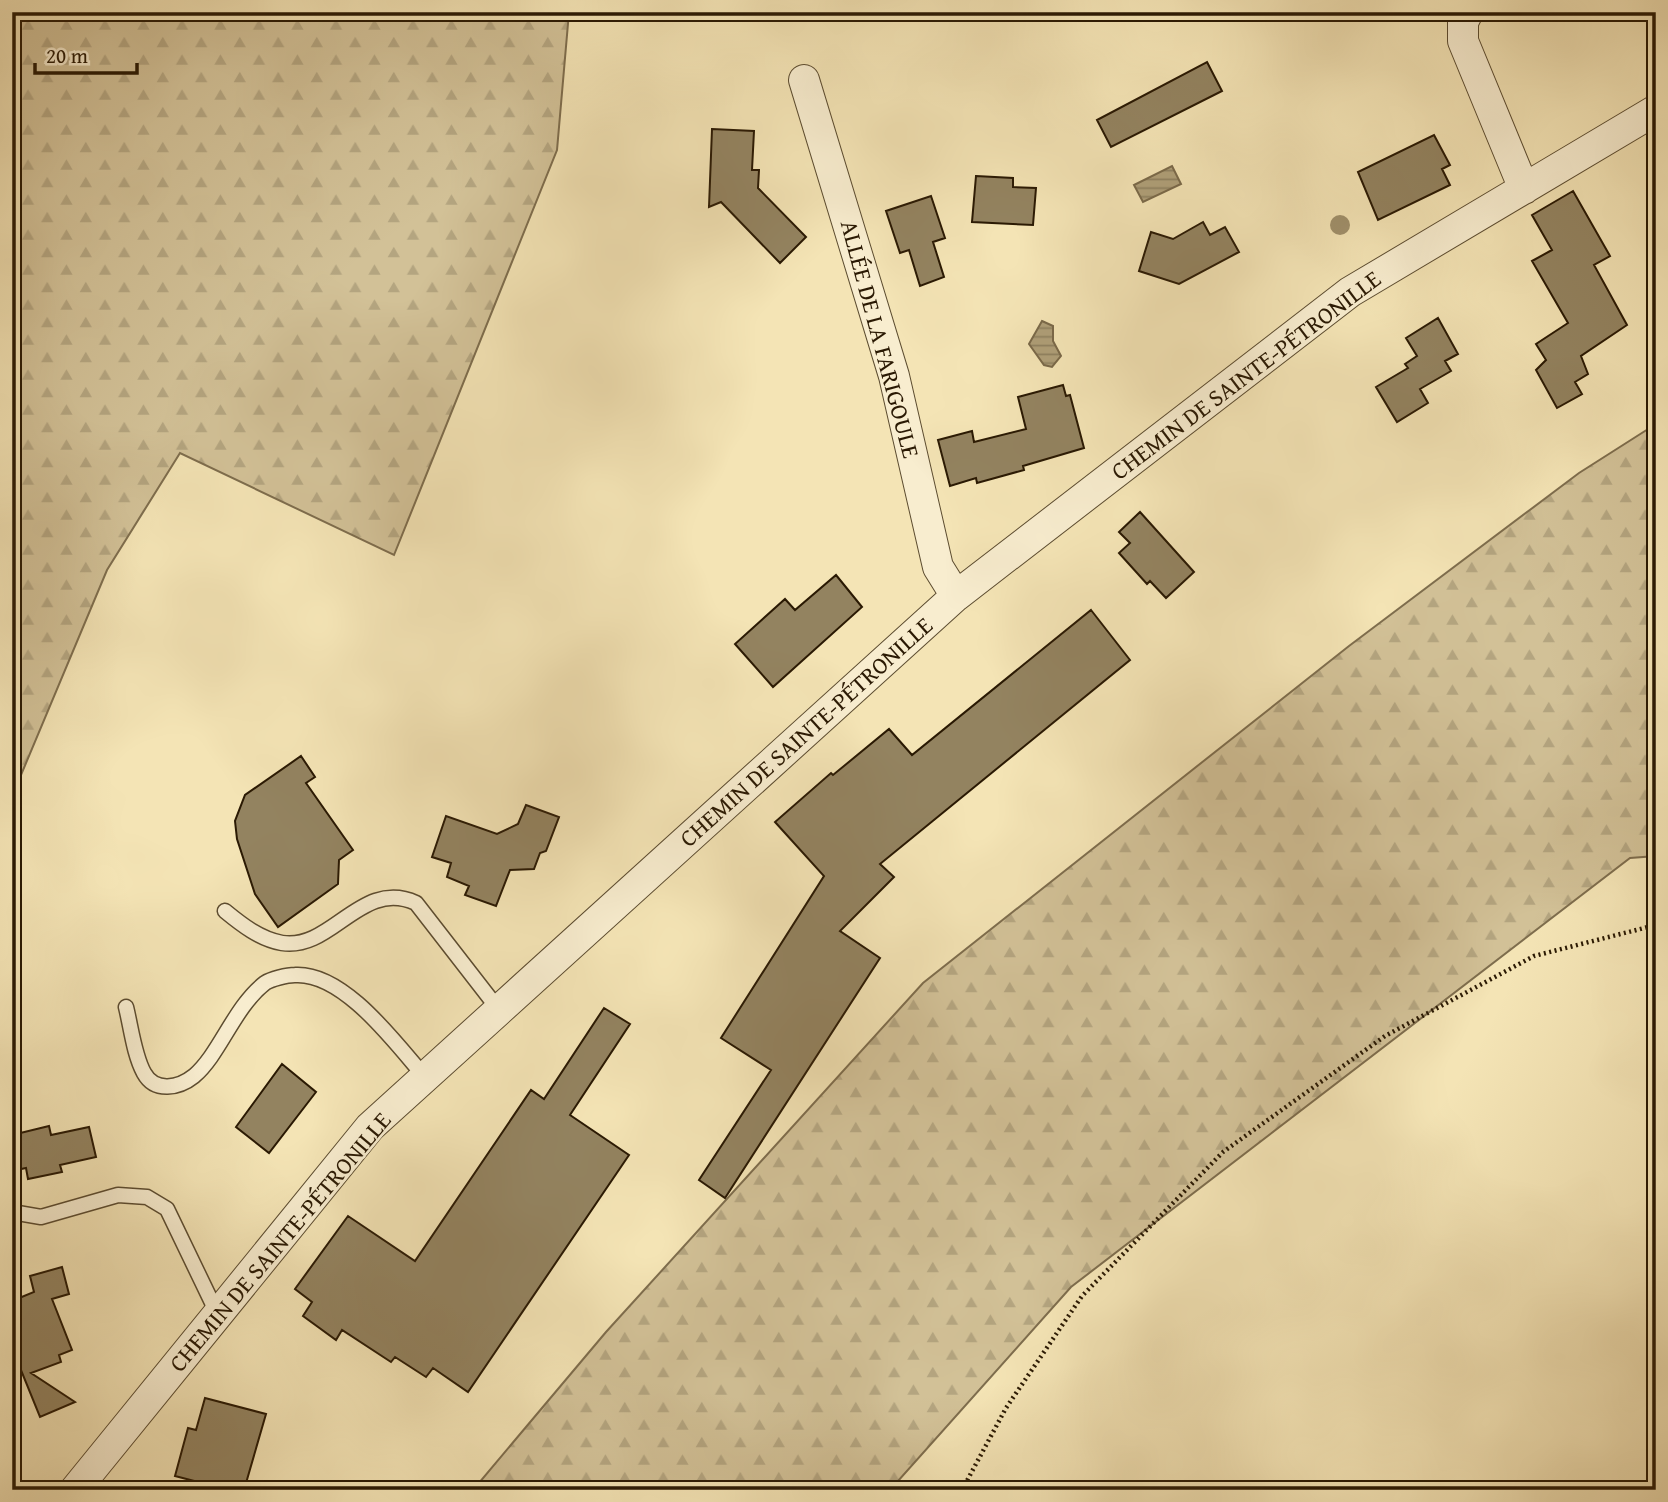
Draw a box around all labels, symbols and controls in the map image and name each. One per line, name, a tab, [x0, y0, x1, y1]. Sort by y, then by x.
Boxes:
scale bar	[35, 32, 136, 76]
text: 20 m	[46, 40, 88, 71]
street label: ALLÉE DE LA FARIGOULE	[832, 216, 929, 462]
street label: CHEMIN DE SAINTE-PÉTRONILLE	[1103, 261, 1388, 488]
street label: CHEMIN DE SAINTE-PÉTRONILLE	[671, 608, 940, 855]
street label: CHEMIN DE SAINTE-PÉTRONILLE	[160, 1104, 399, 1379]

